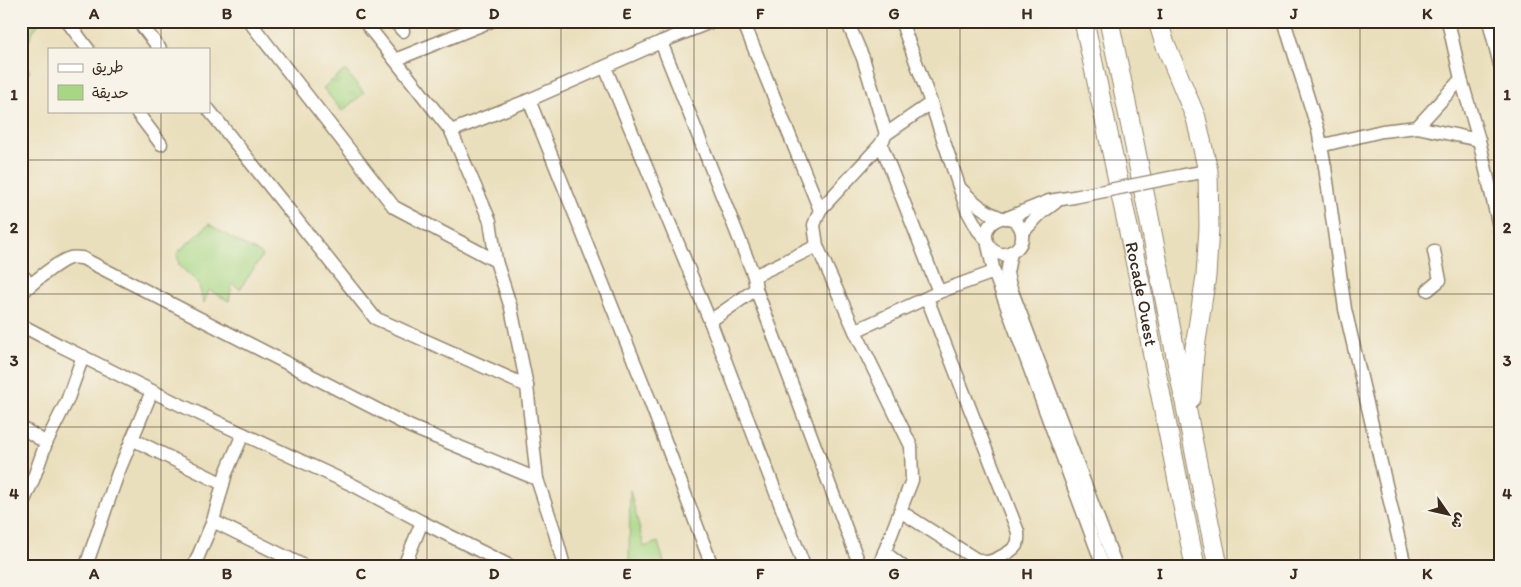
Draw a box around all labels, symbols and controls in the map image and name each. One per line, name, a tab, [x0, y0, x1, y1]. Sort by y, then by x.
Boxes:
text: A	[88, 4, 100, 23]
text: B	[222, 4, 233, 23]
text: C	[356, 4, 367, 23]
text: D	[489, 4, 500, 23]
text: E	[623, 4, 632, 23]
text: F	[756, 4, 765, 23]
text: G	[888, 4, 900, 23]
text: H	[1021, 4, 1033, 23]
text: I	[1157, 4, 1163, 23]
text: J	[1289, 4, 1298, 23]
text: K	[1422, 4, 1433, 23]
legend	[48, 48, 210, 112]
text: طريق	[92, 58, 124, 76]
text: حديقة	[92, 84, 129, 102]
text: 1	[10, 85, 18, 104]
text: 1	[1503, 85, 1511, 104]
text: 2	[10, 218, 19, 237]
text: 2	[1503, 218, 1512, 237]
street label: Rocade Ouest	[1120, 240, 1162, 348]
text: 3	[10, 351, 19, 370]
text: 3	[1503, 351, 1512, 370]
text: 4	[9, 484, 19, 503]
text: 4	[1502, 484, 1512, 503]
north arrow	[1424, 490, 1474, 540]
text: ش	[1447, 510, 1470, 532]
text: A	[88, 564, 100, 583]
text: B	[222, 564, 233, 583]
text: C	[356, 564, 367, 583]
text: D	[489, 564, 500, 583]
text: E	[623, 564, 632, 583]
text: F	[756, 564, 765, 583]
text: G	[888, 564, 900, 583]
text: H	[1021, 564, 1033, 583]
text: I	[1157, 564, 1163, 583]
text: J	[1289, 564, 1298, 583]
text: K	[1422, 564, 1433, 583]

